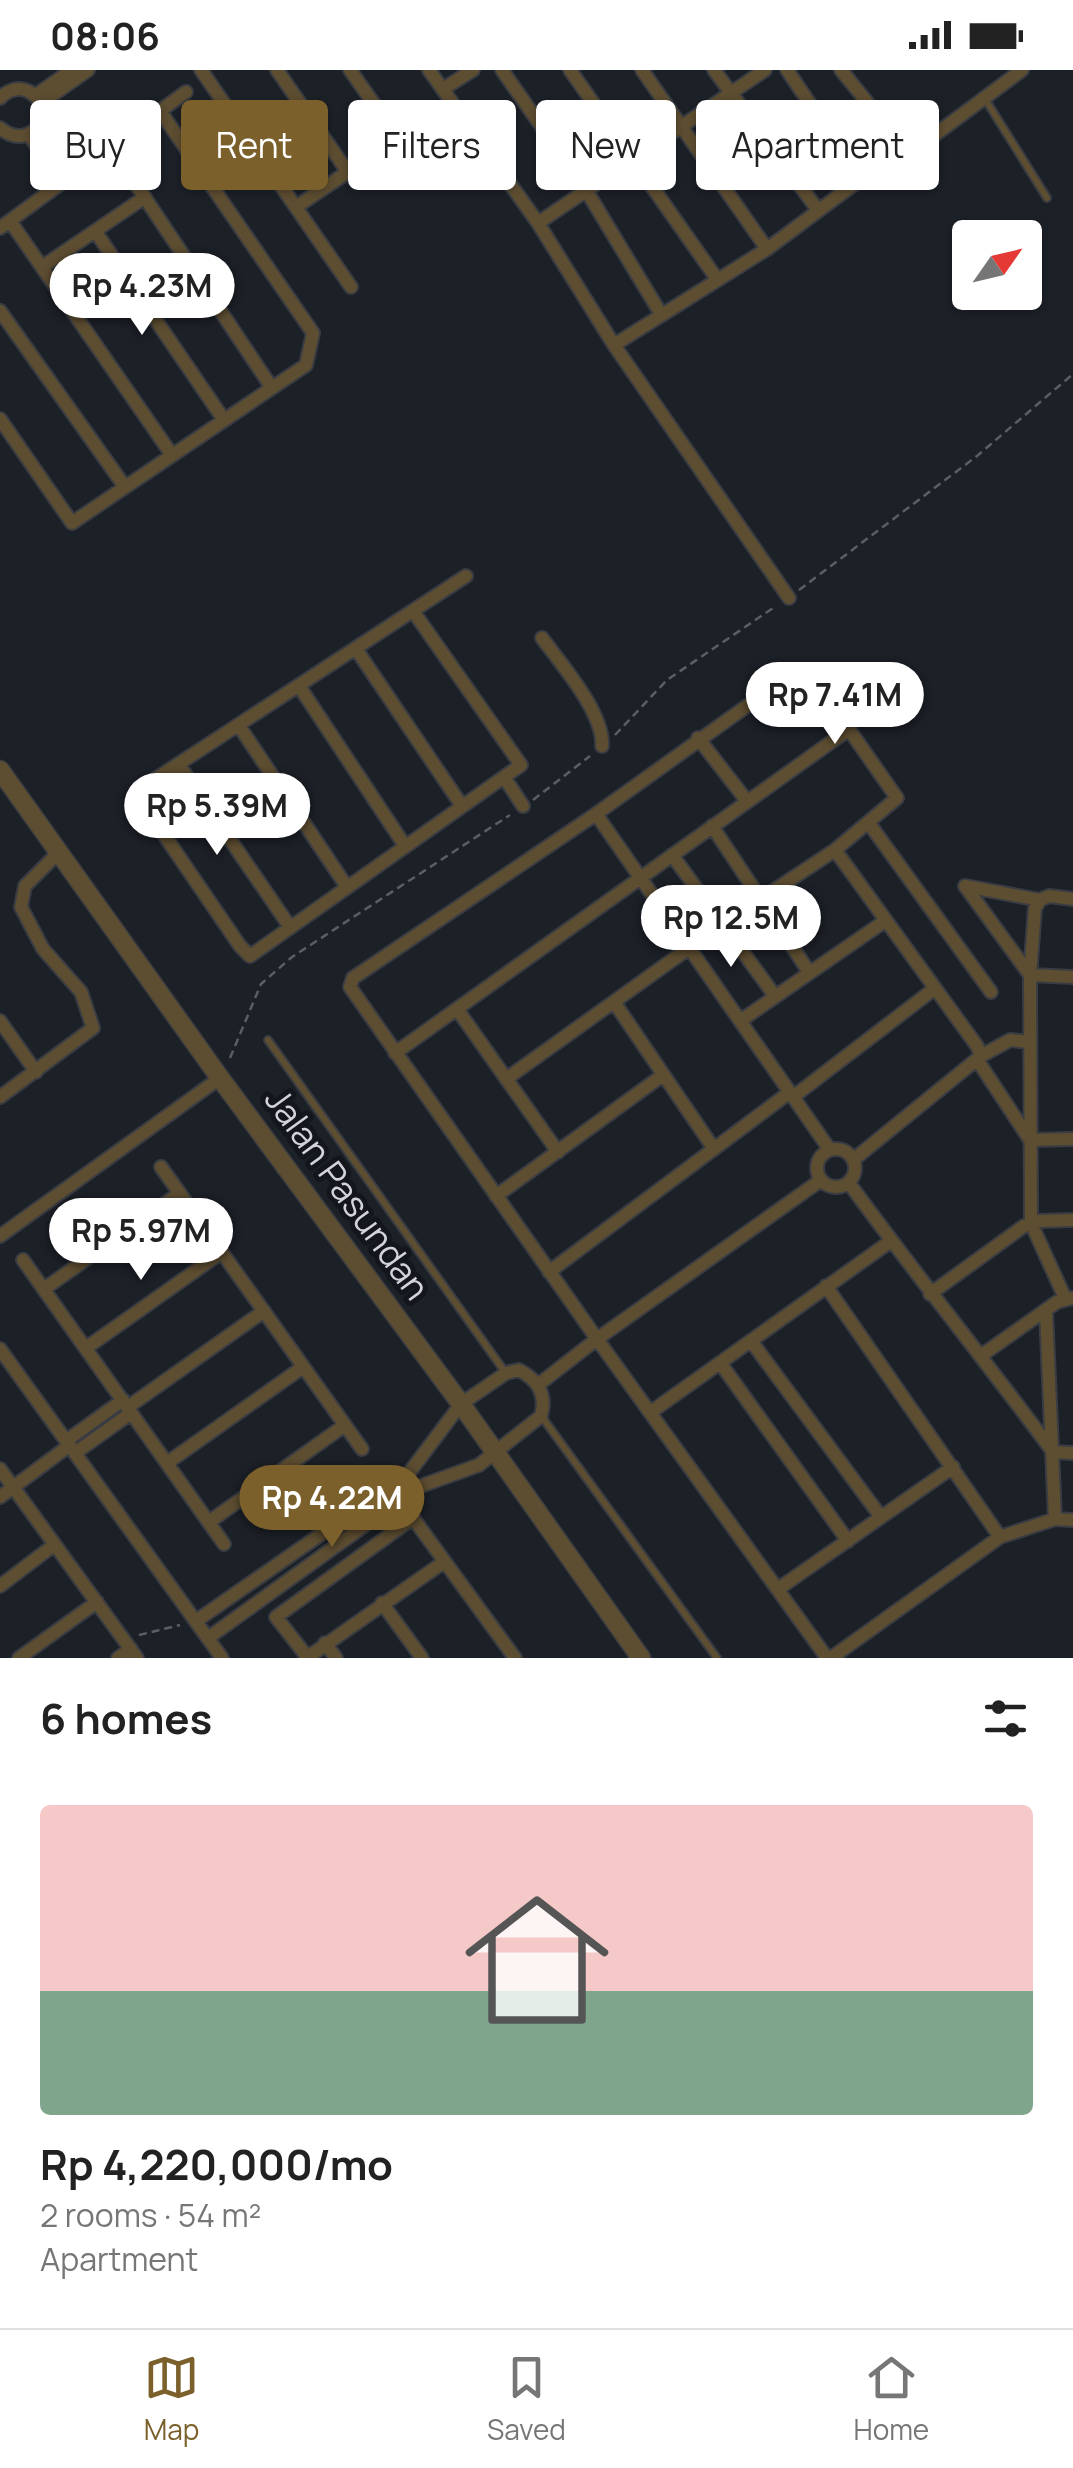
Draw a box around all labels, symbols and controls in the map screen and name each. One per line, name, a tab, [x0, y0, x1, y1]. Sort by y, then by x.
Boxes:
text: 08:06	[50, 9, 160, 61]
chip: Buy	[30, 100, 161, 190]
chip: Rent	[181, 100, 328, 190]
chip: Filters	[348, 100, 516, 190]
chip: New	[536, 100, 676, 190]
chip: Apartment	[696, 100, 939, 190]
north arrow	[952, 220, 1042, 310]
map controls	[952, 220, 1042, 310]
pin: Rp 4.23M	[39, 253, 245, 338]
text: Rp 4.23M	[72, 263, 212, 307]
pin: Rp 7.41M	[732, 662, 938, 747]
text: Rp 7.41M	[768, 672, 902, 716]
pin: Rp 5.39M	[114, 773, 320, 858]
text: Rp 5.39M	[146, 783, 288, 827]
pin: Rp 12.5M	[628, 885, 834, 970]
text: Rp 12.5M	[663, 895, 799, 939]
street label: Jalan Pasundan	[254, 1078, 441, 1309]
pin: Rp 5.97M	[38, 1198, 244, 1283]
text: Rp 5.97M	[71, 1208, 211, 1252]
pin: Rp 4.22M	[229, 1465, 435, 1550]
text: Rp 4.22M	[261, 1475, 403, 1519]
text: 6 homes	[40, 1689, 212, 1747]
icon: filters	[978, 1691, 1033, 1746]
icon: home	[447, 1870, 627, 2050]
text: Rp 4,220,000/mo	[40, 2135, 393, 2193]
text: 2 rooms · 54 m²	[40, 2193, 261, 2237]
text: Apartment	[40, 2237, 198, 2281]
tab: Map	[144, 2350, 199, 2448]
tab: Saved	[487, 2350, 566, 2448]
tab: Home	[853, 2350, 929, 2448]

